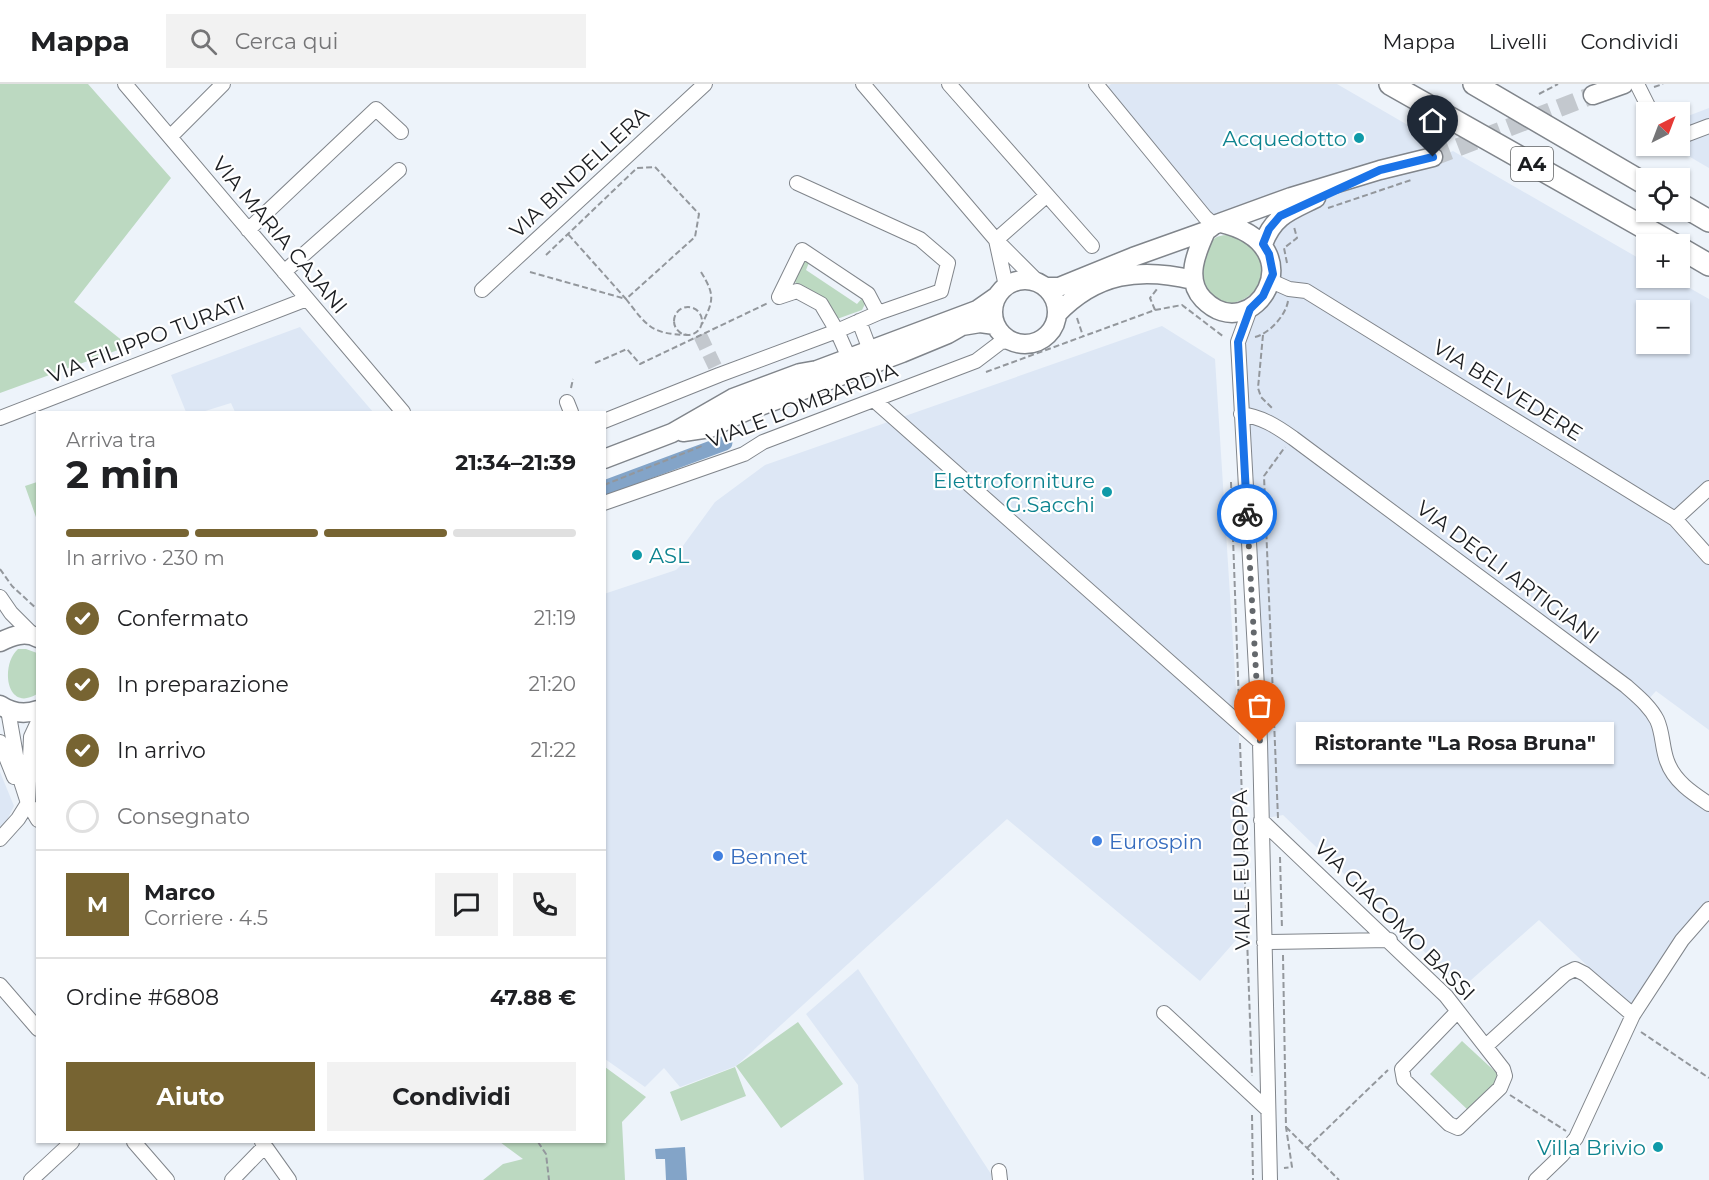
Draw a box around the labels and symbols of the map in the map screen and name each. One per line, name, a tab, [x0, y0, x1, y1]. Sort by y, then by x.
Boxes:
pin	[1407, 95, 1458, 157]
street label: VIA BINDELLERA	[504, 101, 654, 243]
north arrow	[1636, 102, 1690, 156]
place label: Acquedotto	[1222, 126, 1347, 151]
marker: Acquedotto	[1352, 131, 1366, 145]
road number: A4	[1511, 147, 1553, 181]
street label: VIA MARIA CAJANI	[207, 152, 353, 318]
street label: VIA FILIPPO TURATI	[44, 290, 248, 388]
street label: VIA BELVEDERE	[1429, 334, 1587, 446]
street label: VIALE LOMBARDIA	[703, 357, 902, 453]
place label: Elettroforniture G.Sacchi	[933, 468, 1095, 517]
courier	[1217, 484, 1277, 544]
marker: Elettroforniture G.Sacchi	[1100, 485, 1114, 499]
street label: VIA DEGLI ARTIGIANI	[1412, 495, 1604, 649]
place label: ASL	[649, 543, 690, 568]
marker: ASL	[630, 548, 644, 562]
pin	[1234, 680, 1285, 742]
callout: Ristorante "La Rosa Bruna"	[1296, 721, 1614, 763]
street label: VIALE EUROPA	[1227, 789, 1255, 950]
place label: Eurospin	[1109, 829, 1203, 854]
marker: Eurospin	[1090, 834, 1104, 848]
street label: VIA GIACOMO BASSI	[1310, 835, 1480, 1005]
place label: Bennet	[730, 844, 808, 869]
marker: Bennet	[711, 849, 725, 863]
place label: Villa Brivio	[1537, 1135, 1646, 1160]
marker: Villa Brivio	[1651, 1140, 1665, 1154]

